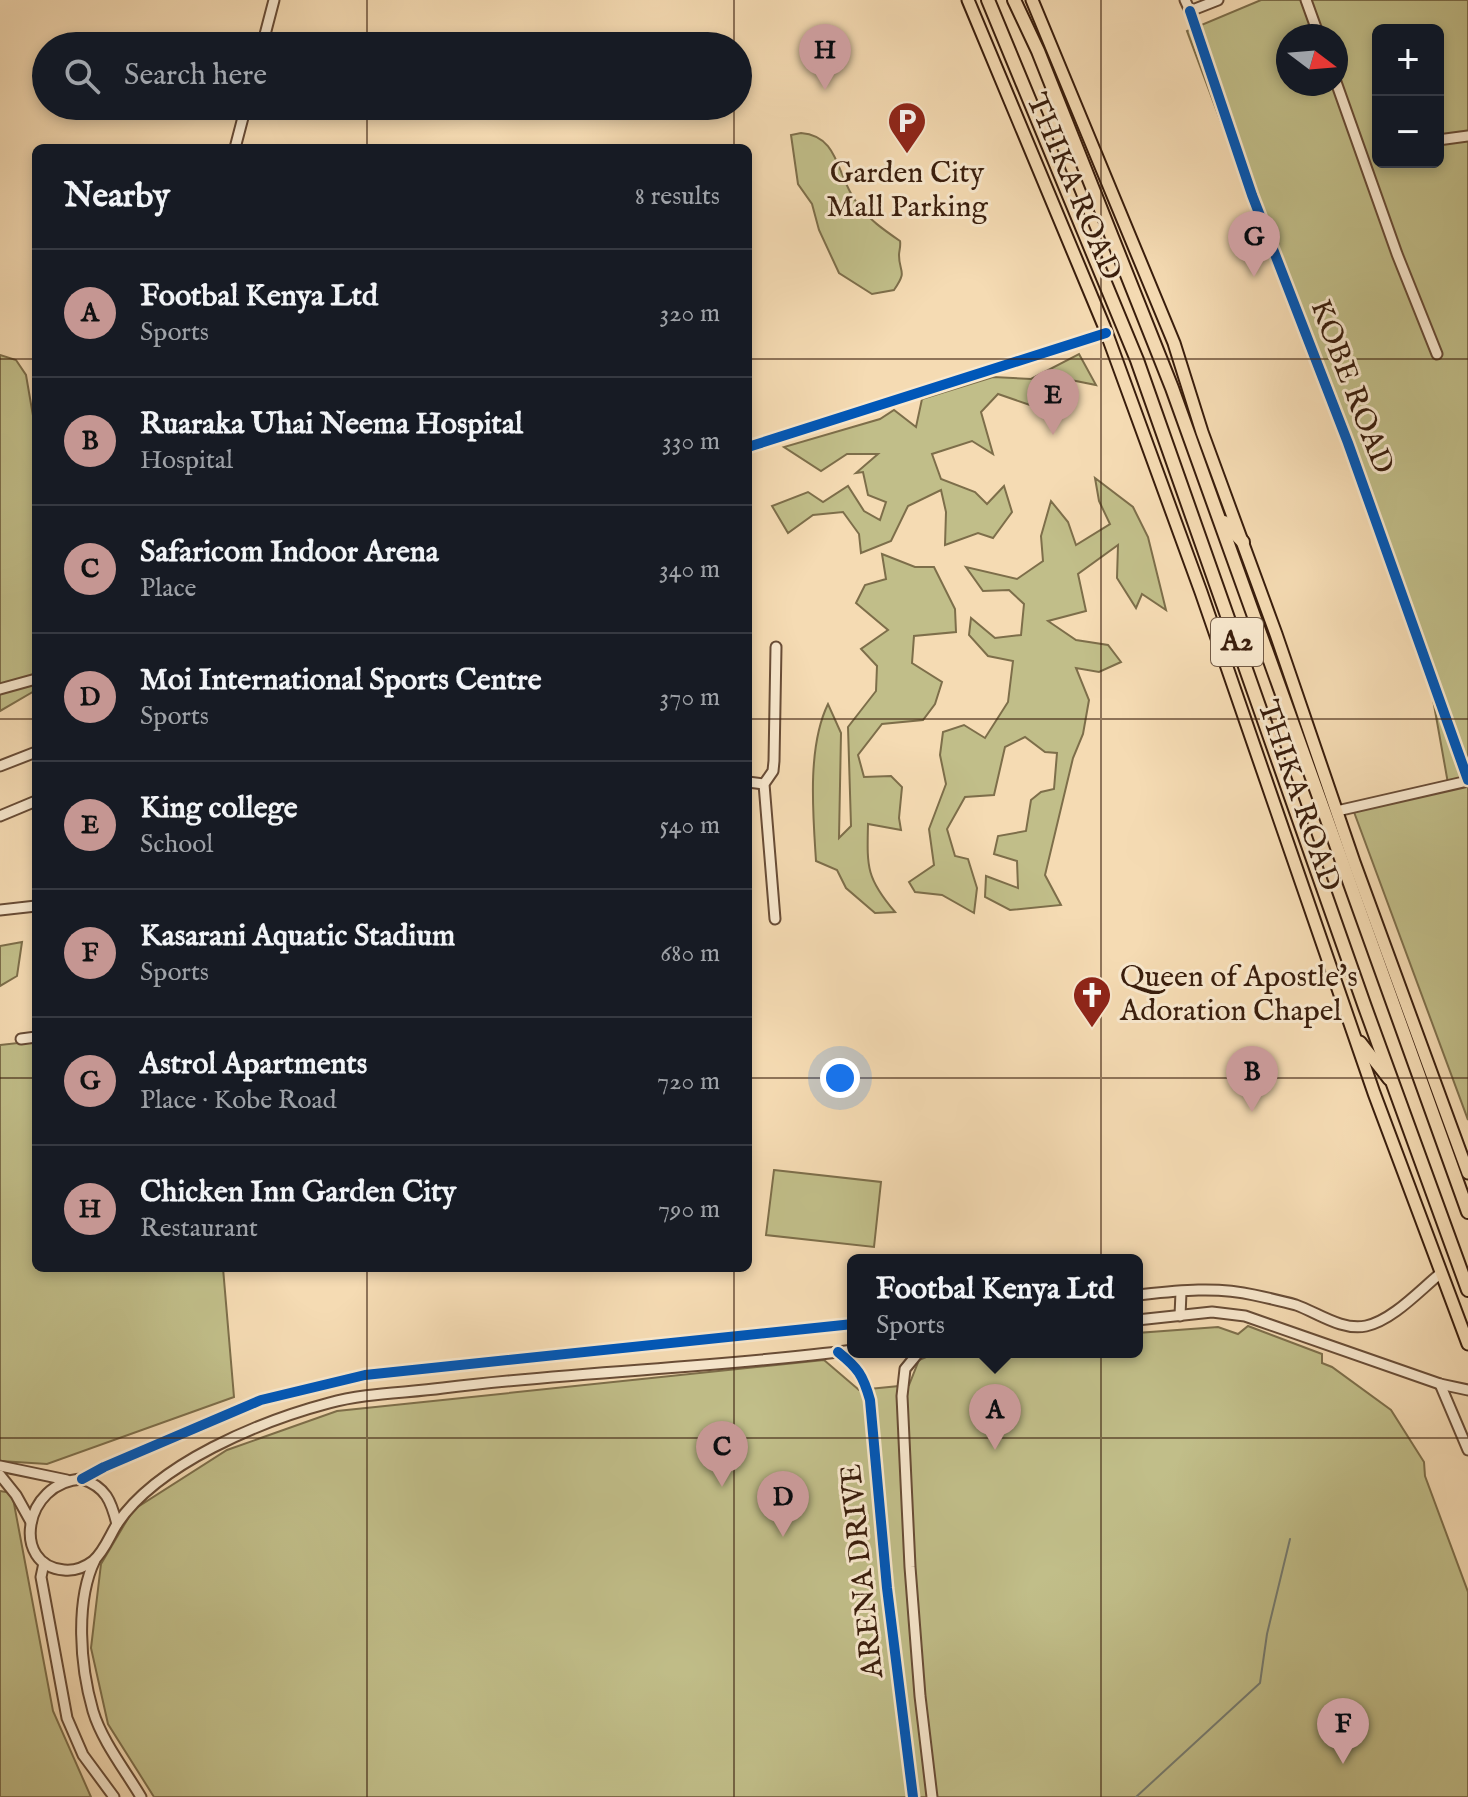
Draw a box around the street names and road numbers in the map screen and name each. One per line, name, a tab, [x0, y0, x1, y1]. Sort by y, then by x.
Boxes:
street label: THIKA ROAD	[1016, 88, 1130, 286]
street label: KOBE ROAD	[1300, 294, 1402, 480]
road number: A2	[1211, 618, 1263, 666]
street label: THIKA ROAD	[1248, 695, 1348, 897]
street label: ARENA DRIVE	[833, 1462, 893, 1681]

